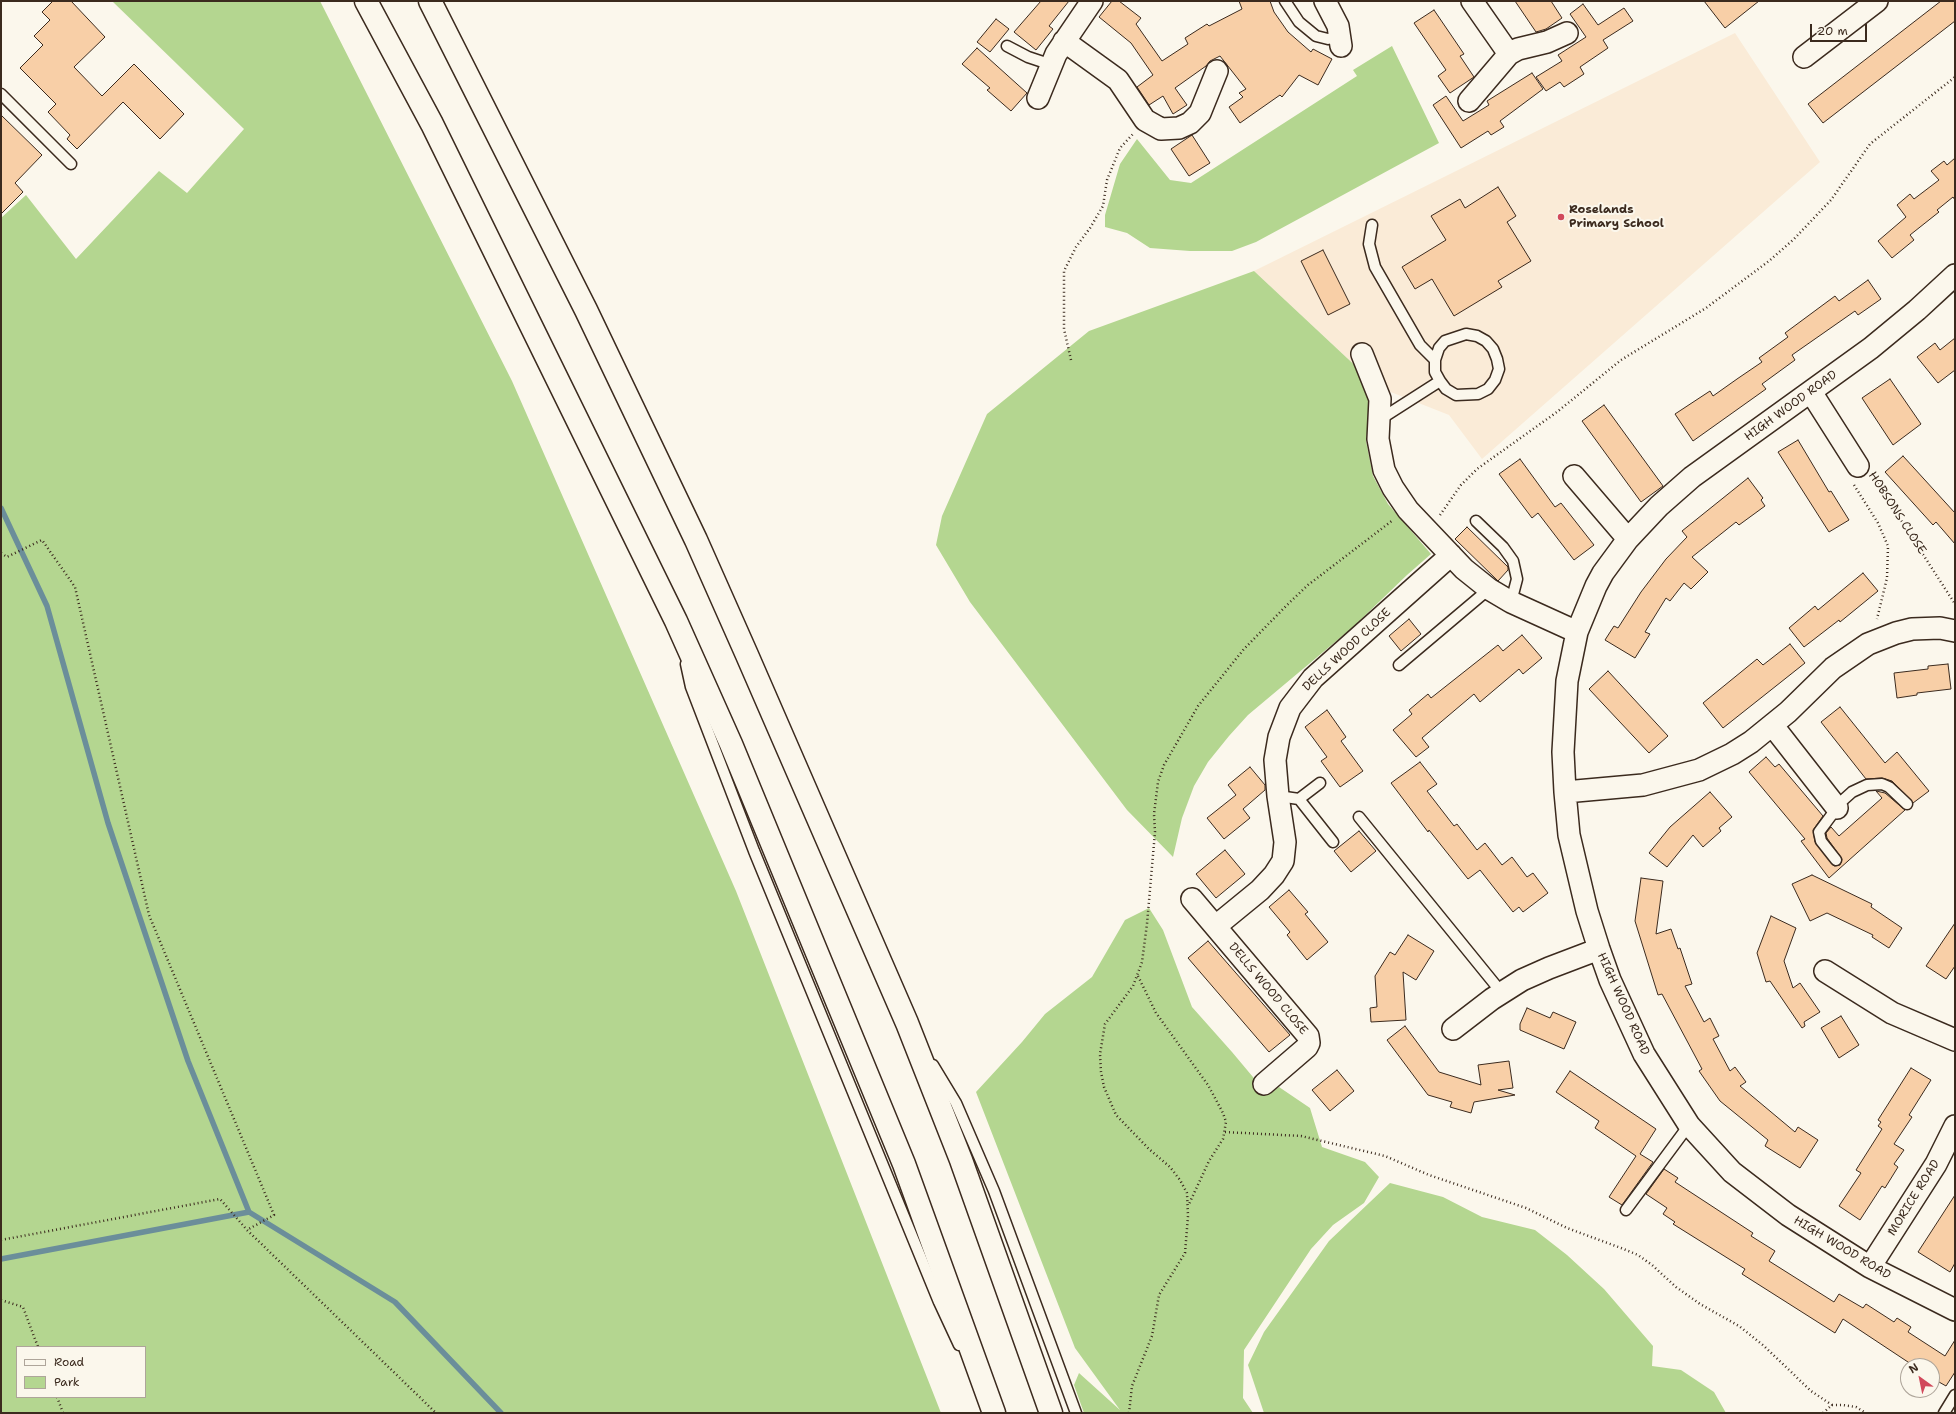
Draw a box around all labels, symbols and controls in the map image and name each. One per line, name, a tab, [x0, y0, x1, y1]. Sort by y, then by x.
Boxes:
scale bar	[1812, 16, 1869, 42]
text: 20 m	[1817, 23, 1848, 39]
place label: Roselands Primary School	[1569, 203, 1664, 231]
marker: Roselands Primary School	[1556, 212, 1566, 222]
street label: HIGH WOOD ROAD	[1742, 368, 1840, 444]
street label: HOBSONS CLOSE	[1865, 469, 1929, 557]
street label: DELLS WOOD CLOSE	[1300, 605, 1394, 695]
street label: DELLS WOOD CLOSE	[1225, 940, 1311, 1038]
street label: HIGH WOOD ROAD	[1594, 950, 1652, 1058]
street label: MORICE ROAD	[1885, 1157, 1943, 1239]
street label: HIGH WOOD ROAD	[1791, 1213, 1893, 1283]
legend	[16, 1346, 146, 1398]
text: Road	[54, 1354, 84, 1370]
north arrow	[1900, 1358, 1940, 1398]
text: N	[1906, 1360, 1921, 1377]
text: Park	[54, 1374, 80, 1390]

